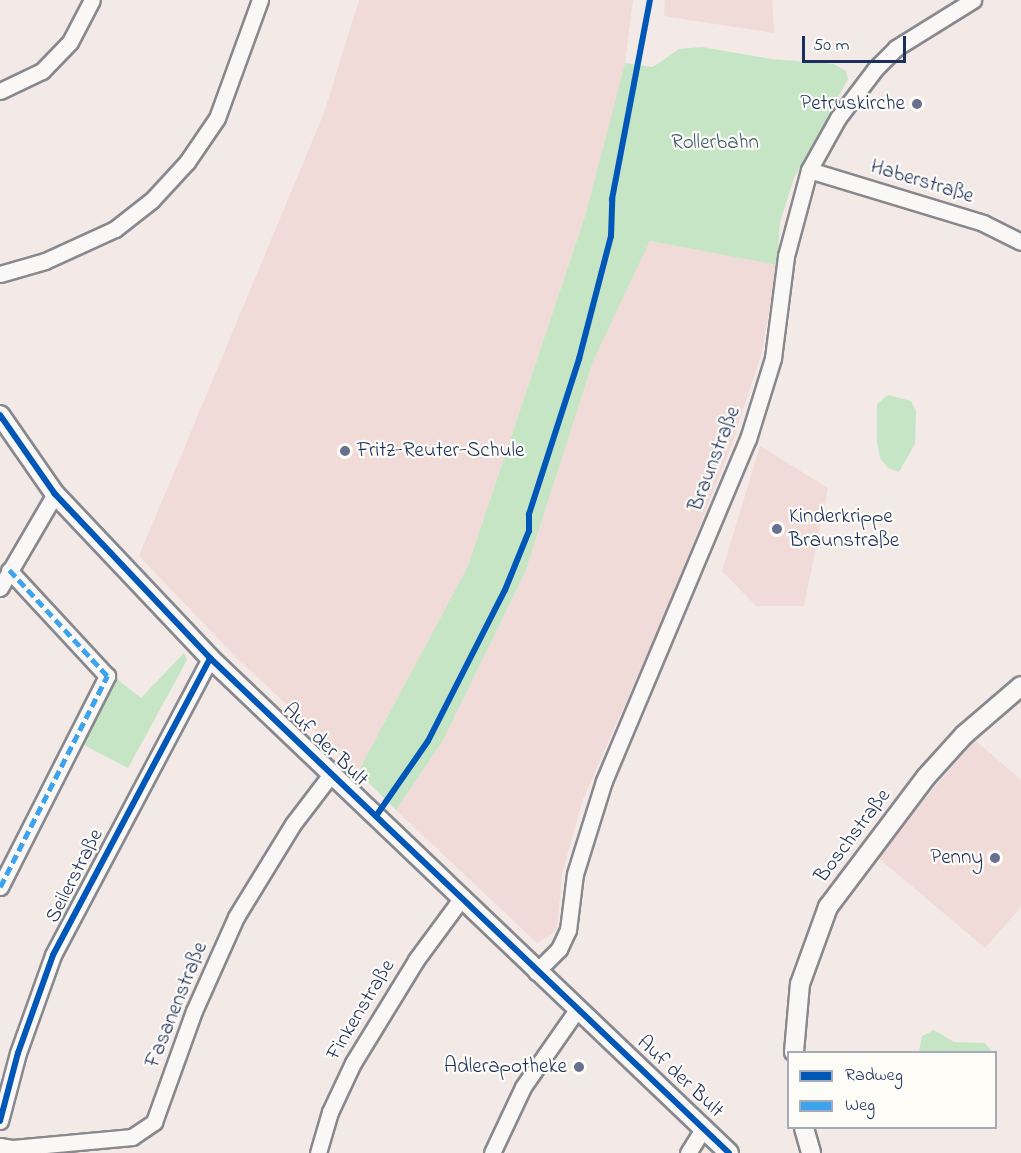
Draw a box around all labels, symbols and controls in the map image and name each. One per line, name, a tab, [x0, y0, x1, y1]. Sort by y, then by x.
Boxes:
scale bar	[805, 24, 908, 62]
text: 50 m	[813, 33, 850, 59]
place label: Petruskirche	[800, 91, 905, 117]
marker: Petruskirche	[910, 97, 924, 111]
park label: Rollerbahn	[671, 130, 759, 156]
street label: Haberstraße	[867, 154, 977, 210]
street label: Braunstraße	[683, 403, 747, 515]
place label: Fritz-Reuter-Schule	[357, 438, 524, 464]
marker: Fritz-Reuter-Schule	[338, 444, 352, 458]
place label: Kinderkrippe Braunstraße	[789, 504, 899, 554]
marker: Kinderkrippe Braunstraße	[770, 522, 784, 536]
street label: Auf der Bult	[277, 698, 373, 792]
street label: Boschstraße	[810, 784, 896, 888]
street label: Seilerstraße	[41, 825, 109, 927]
place label: Penny	[930, 845, 983, 871]
marker: Penny	[988, 851, 1002, 865]
street label: Fasanenstraße	[140, 939, 214, 1071]
street label: Finkenstraße	[321, 955, 401, 1065]
street label: Auf der Bult	[631, 1030, 729, 1124]
legend	[787, 1051, 997, 1129]
place label: Adlerapotheke	[444, 1054, 567, 1080]
marker: Adlerapotheke	[572, 1060, 586, 1074]
text: Radweg	[845, 1063, 903, 1089]
text: Weg	[845, 1093, 875, 1119]

